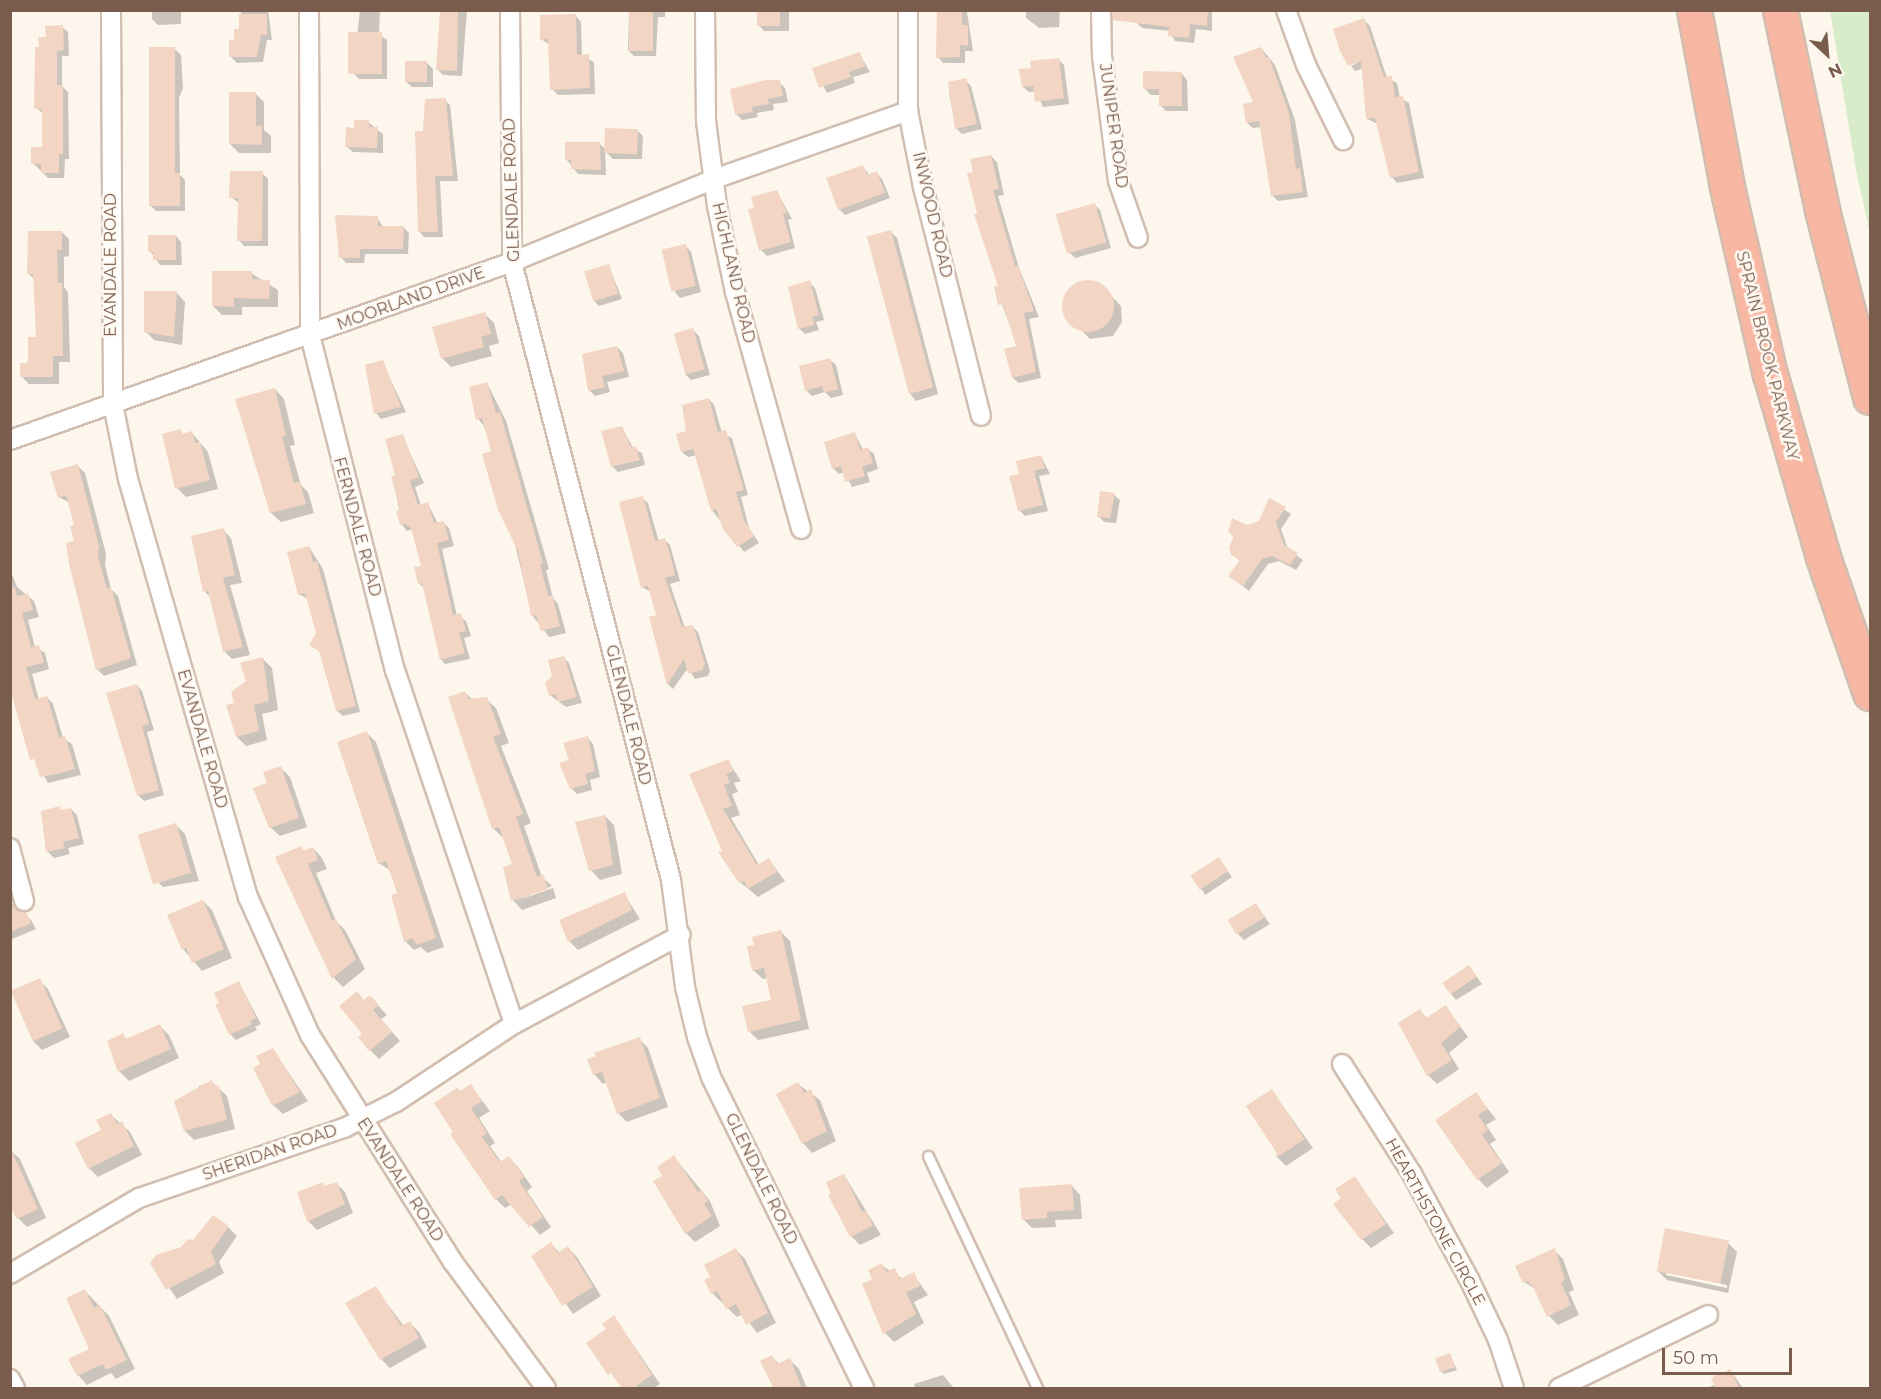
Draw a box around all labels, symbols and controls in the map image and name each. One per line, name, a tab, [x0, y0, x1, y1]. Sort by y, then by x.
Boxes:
north arrow	[1797, 24, 1857, 84]
text: N	[1825, 59, 1845, 82]
street label: JUNIPER ROAD	[1095, 62, 1131, 190]
street label: GLENDALE ROAD	[500, 118, 524, 262]
street label: INWOOD ROAD	[908, 150, 956, 280]
street label: EVANDALE ROAD	[101, 193, 121, 337]
street label: HIGHLAND ROAD	[707, 201, 759, 345]
street label: SPRAIN BROOK PARKWAY	[1732, 249, 1802, 463]
street label: MOORLAND DRIVE	[334, 263, 488, 335]
street label: FERNDALE ROAD	[329, 455, 385, 599]
street label: GLENDALE ROAD	[601, 643, 655, 787]
street label: EVANDALE ROAD	[173, 667, 231, 811]
street label: GLENDALE ROAD	[721, 1110, 801, 1248]
street label: EVANDALE ROAD	[353, 1114, 447, 1246]
street label: SHERIDAN ROAD	[200, 1121, 340, 1185]
street label: HEARTHSTONE CIRCLE	[1381, 1135, 1489, 1309]
scale bar	[1665, 1336, 1796, 1374]
text: 50 m	[1673, 1347, 1719, 1369]

